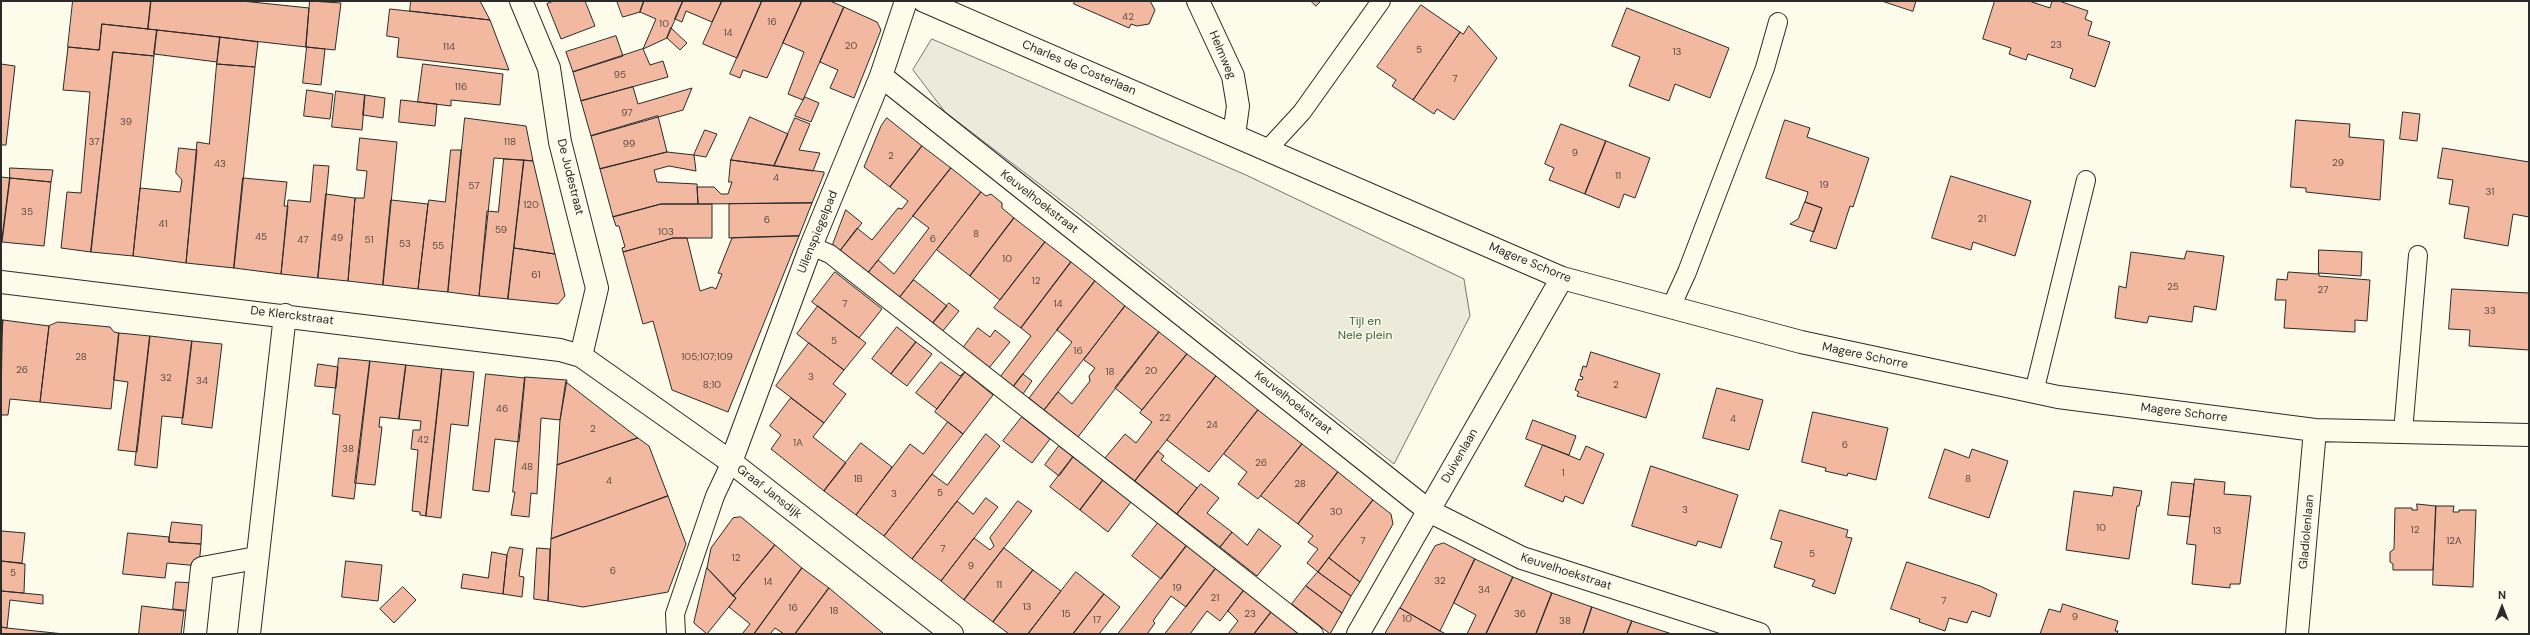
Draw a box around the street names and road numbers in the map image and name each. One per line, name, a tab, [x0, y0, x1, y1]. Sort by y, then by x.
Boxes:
street label: Helmweg	[1205, 29, 1239, 81]
street label: Charles de Costerlaan	[1020, 37, 1138, 99]
street label: De Judestraat	[554, 137, 586, 217]
street label: Keuvelhoekstraat	[997, 167, 1081, 237]
street label: Uilenspiegelpad	[795, 189, 841, 275]
street label: Magere Schorre	[1487, 240, 1573, 286]
street label: De Klerckstraat	[249, 304, 335, 328]
street label: Magere Schorre	[1821, 340, 1909, 372]
street label: Keuvelhoekstraat	[1251, 368, 1335, 438]
street label: Magere Schorre	[2140, 401, 2228, 425]
street label: Duivenlaan	[1439, 426, 1481, 486]
street label: Graaf Jansdijk	[734, 462, 804, 522]
street label: Gladiolenlaan	[2297, 494, 2317, 570]
street label: Keuvelhoekstraat	[1519, 550, 1613, 594]

